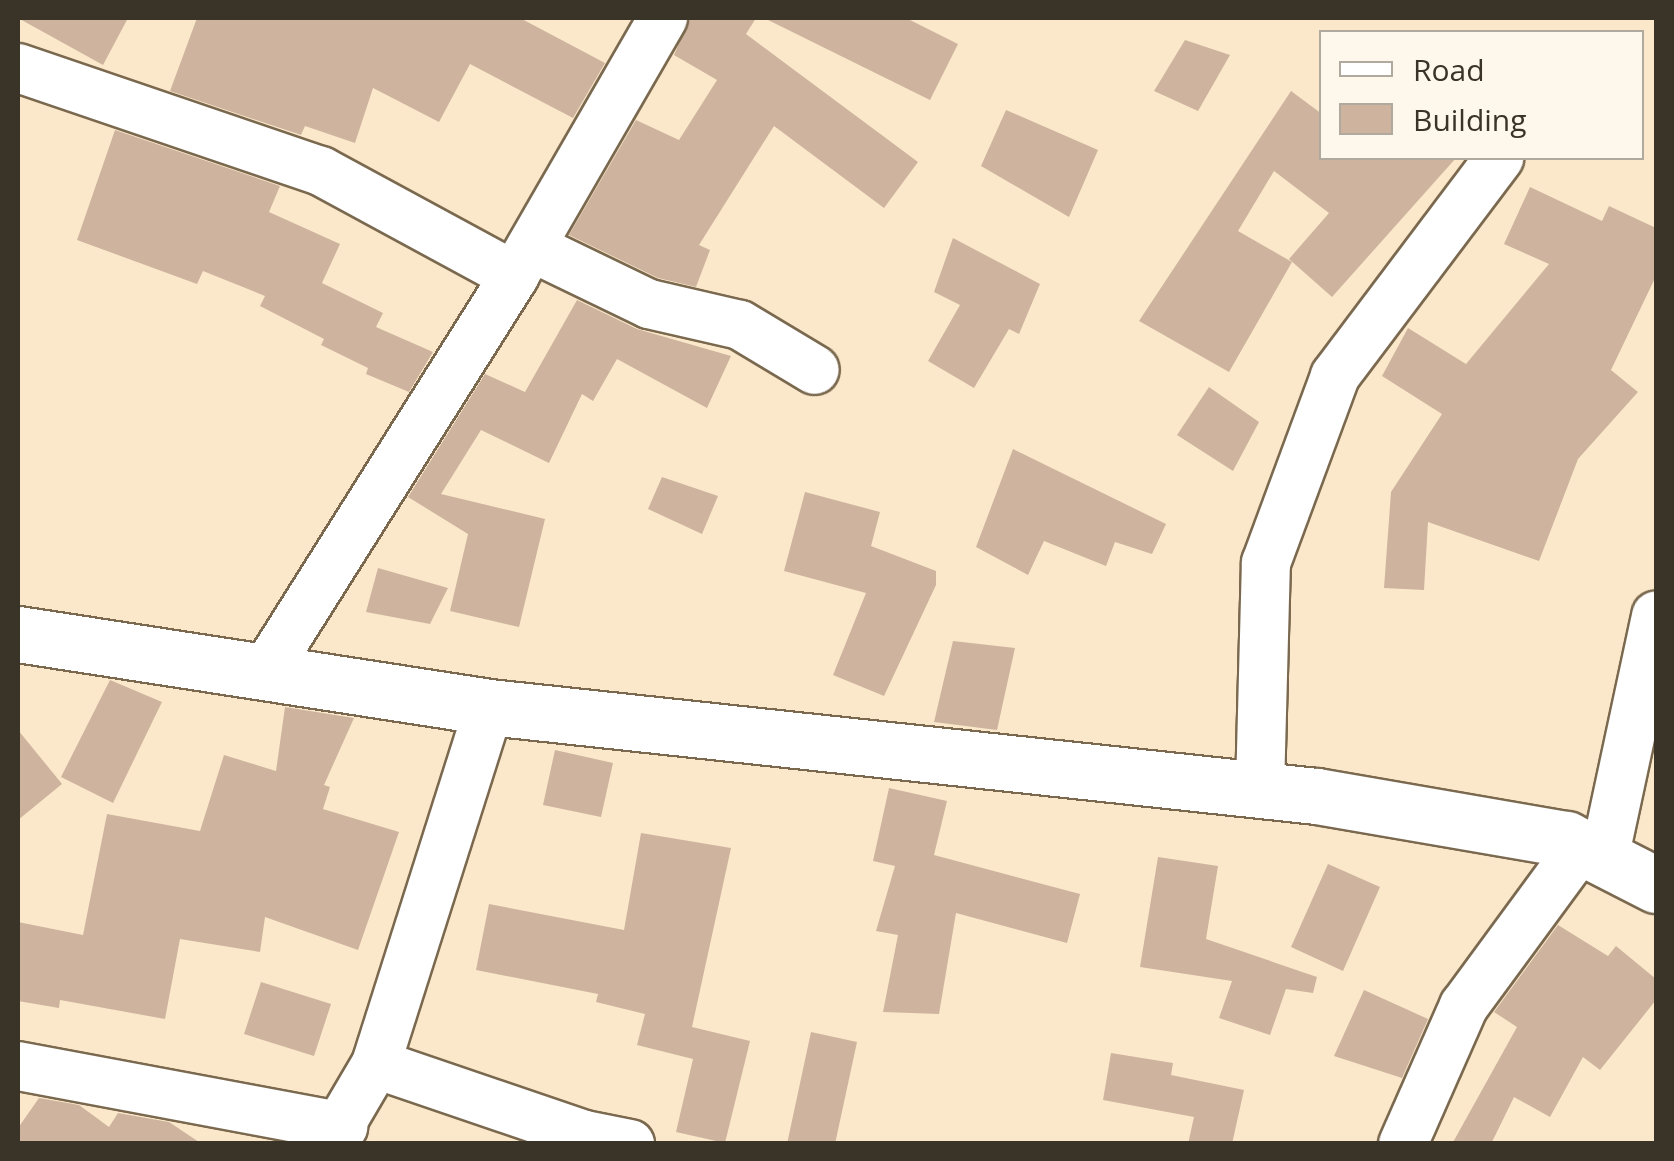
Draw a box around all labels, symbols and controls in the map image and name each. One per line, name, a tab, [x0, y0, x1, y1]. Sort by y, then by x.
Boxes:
legend	[1319, 30, 1644, 160]
text: Road	[1413, 49, 1485, 90]
text: Building	[1413, 99, 1527, 140]

